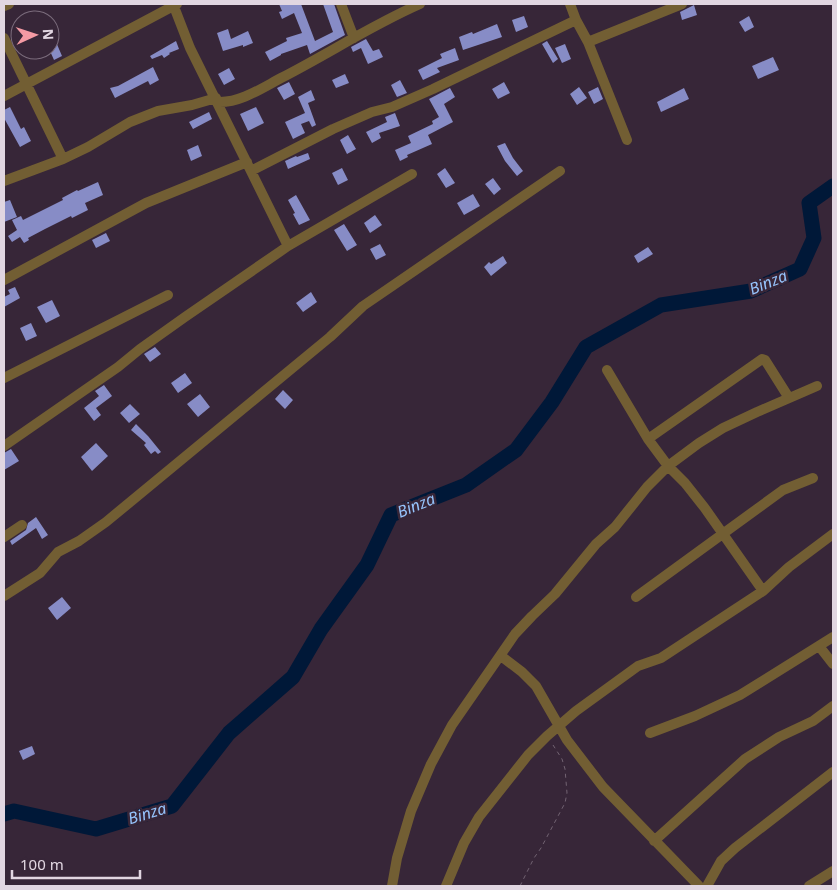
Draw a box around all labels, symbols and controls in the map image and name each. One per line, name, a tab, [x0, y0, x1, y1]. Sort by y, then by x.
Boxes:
north arrow	[10, 10, 60, 60]
text: N	[39, 28, 58, 40]
water label: Binza	[746, 264, 790, 300]
water label: Binza	[394, 487, 438, 523]
water label: Binza	[125, 797, 169, 829]
scale bar	[12, 848, 140, 880]
text: 100 m	[20, 854, 64, 874]

